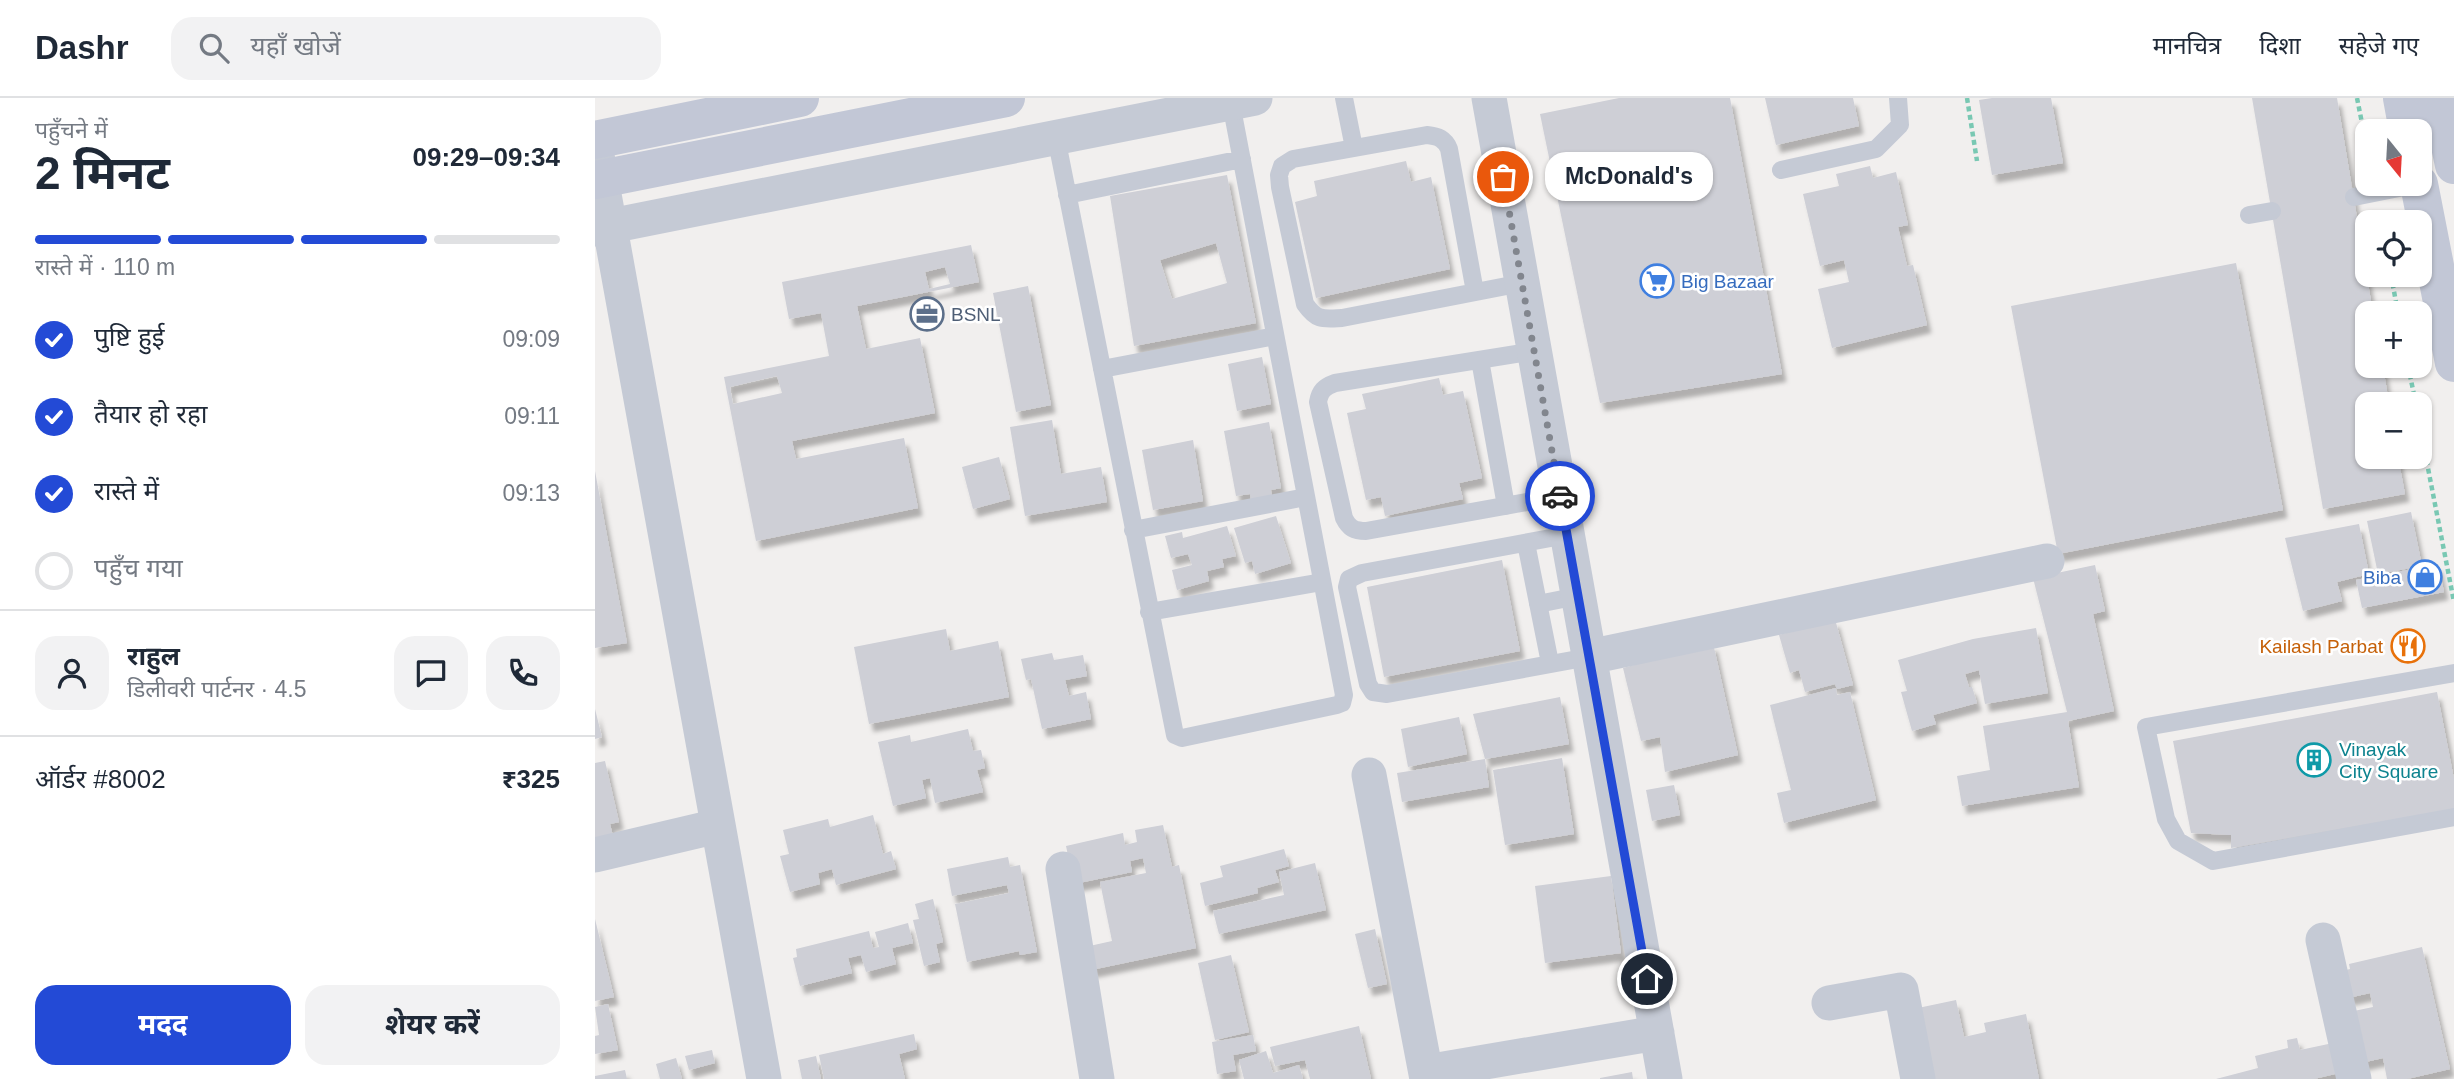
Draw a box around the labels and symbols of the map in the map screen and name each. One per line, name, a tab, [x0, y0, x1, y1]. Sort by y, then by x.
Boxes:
north arrow	[2355, 119, 2433, 196]
pin	[1473, 147, 1533, 207]
callout: McDonald's	[1545, 153, 1713, 202]
supermarket icon: Big Bazaar	[1638, 262, 1676, 300]
place label: Big Bazaar	[1681, 271, 1775, 292]
office icon: BSNL	[908, 295, 946, 333]
place label: BSNL	[951, 304, 1001, 325]
courier	[1525, 461, 1595, 531]
shop icon: Biba	[2406, 558, 2444, 596]
place label: Biba	[2363, 567, 2401, 588]
restaurant icon: Kailash Parbat	[2389, 627, 2427, 665]
place label: Kailash Parbat	[2259, 636, 2384, 657]
place label: Vinayak City Square	[2339, 739, 2438, 782]
building icon: Vinayak City Square	[2295, 741, 2333, 779]
pin	[1617, 949, 1677, 1009]

